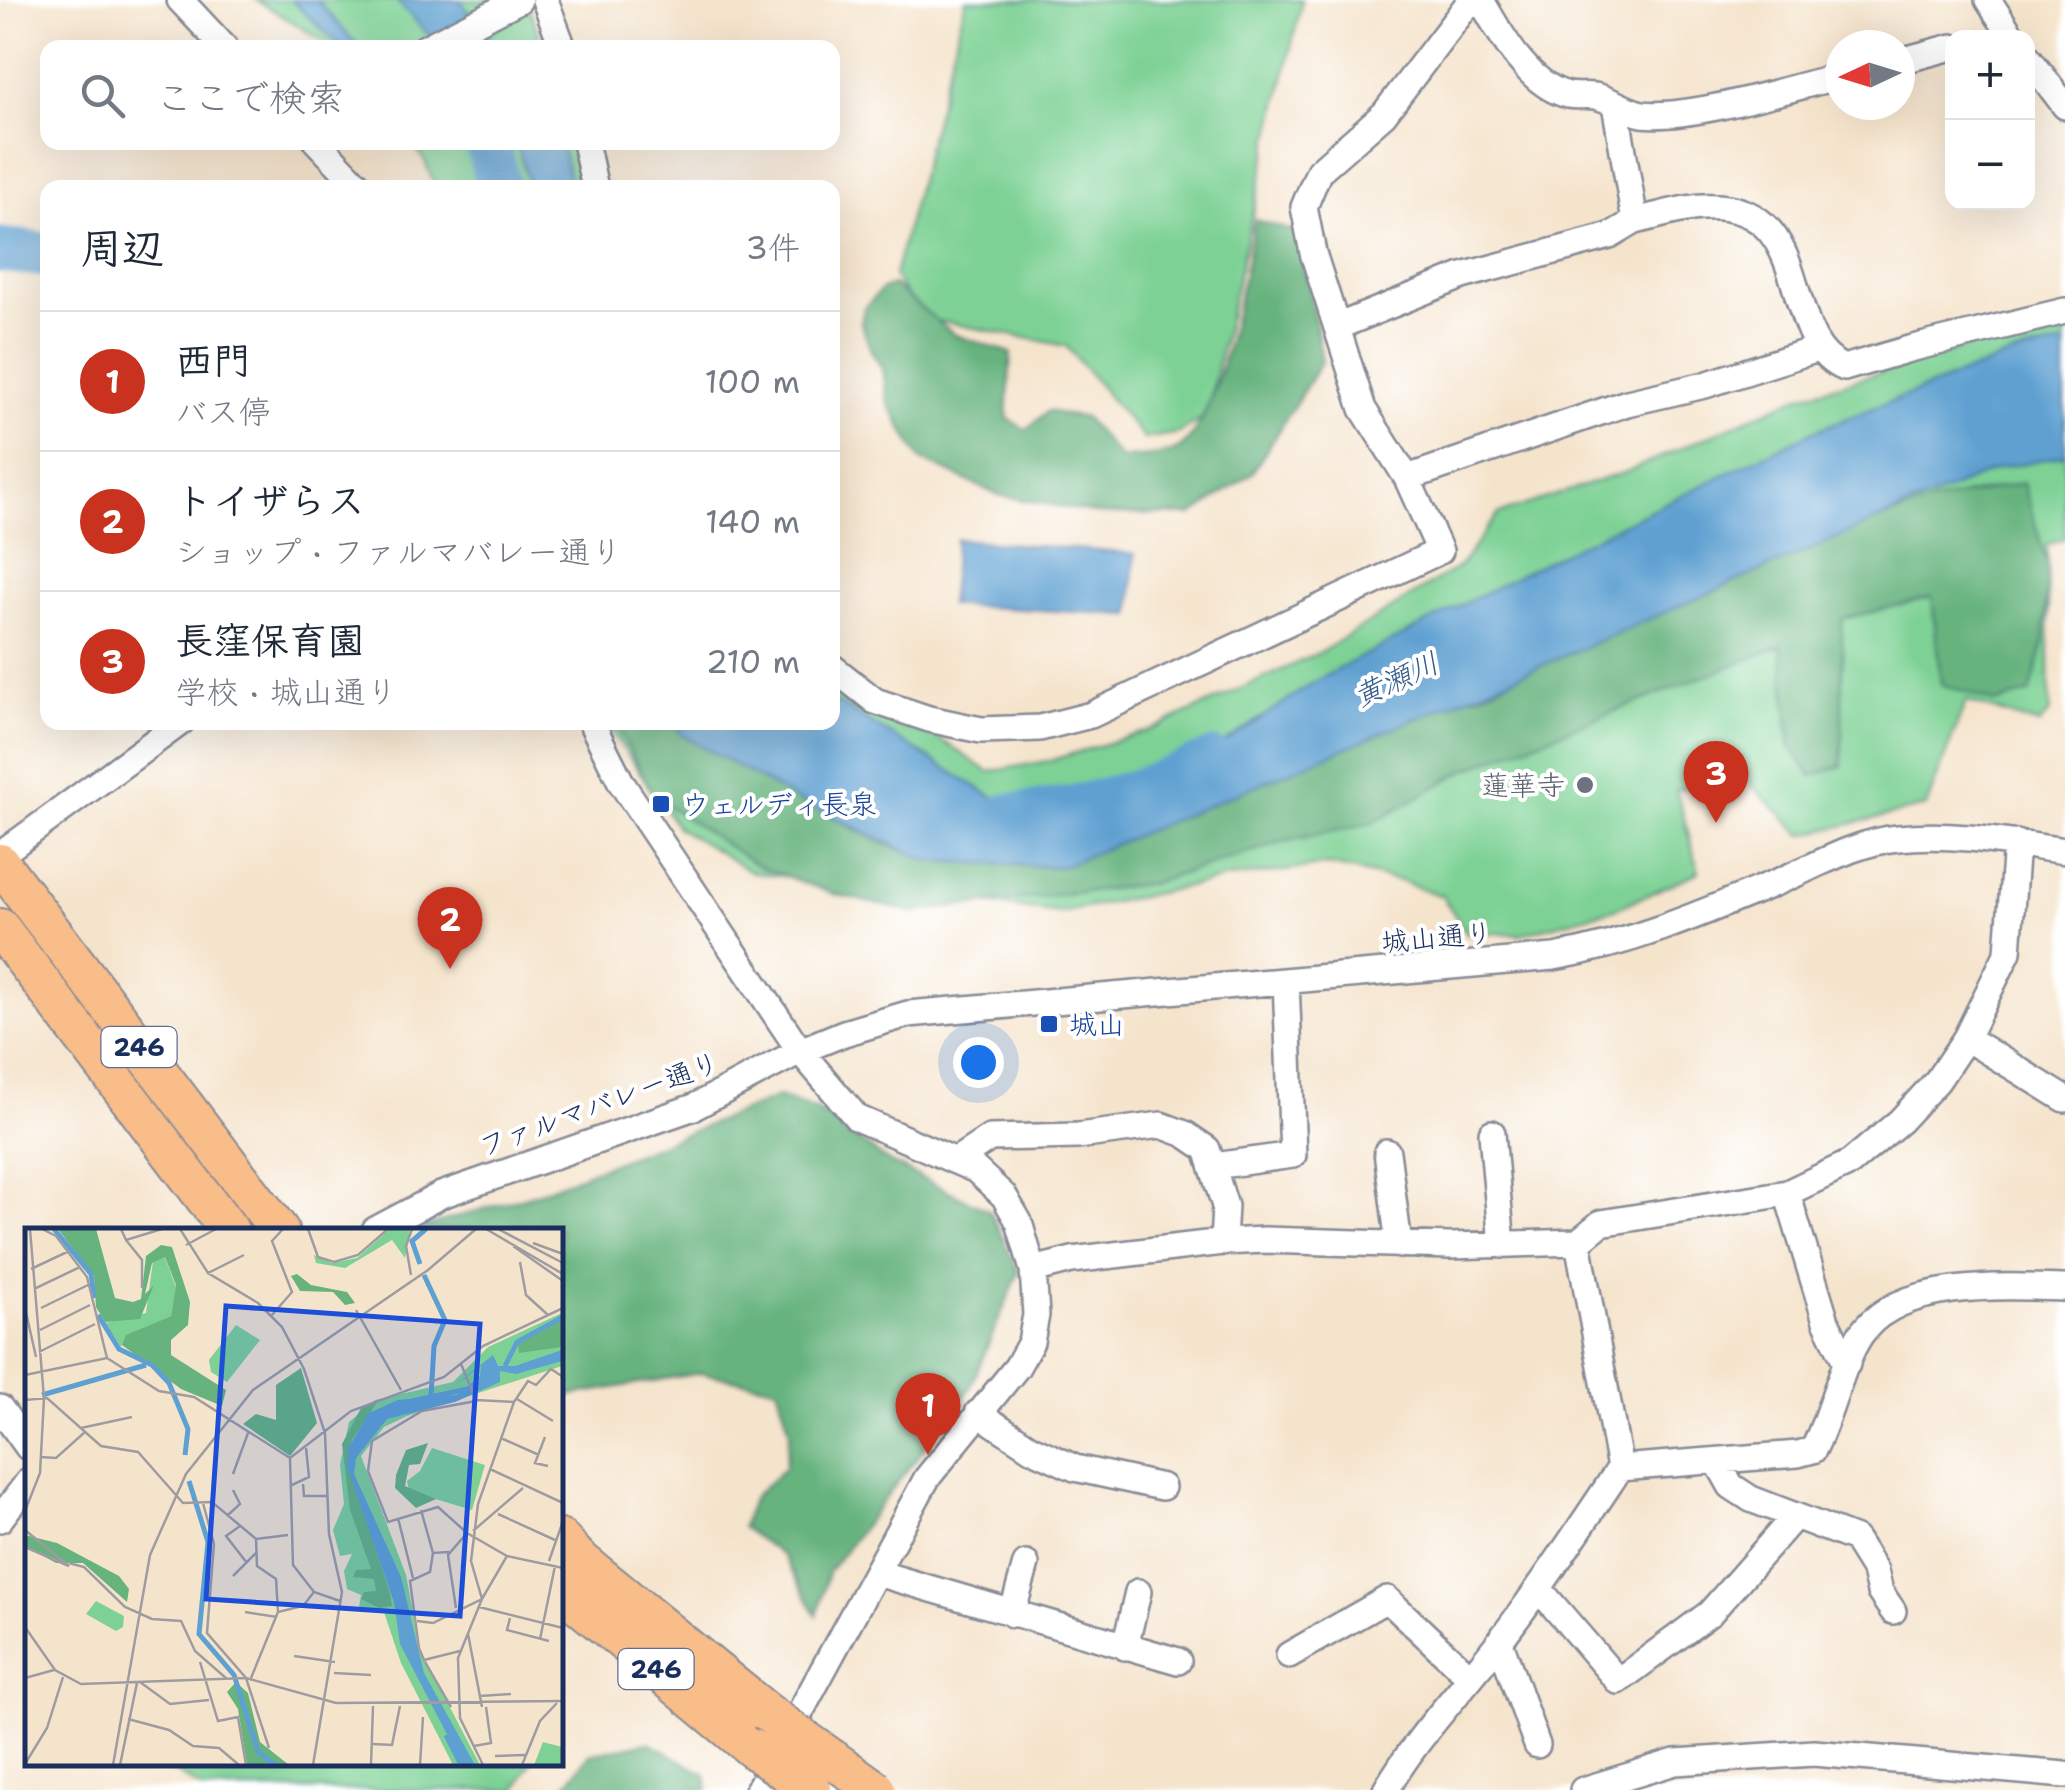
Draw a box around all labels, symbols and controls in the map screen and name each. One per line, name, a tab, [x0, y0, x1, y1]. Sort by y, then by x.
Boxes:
north arrow	[1825, 30, 1915, 120]
map controls	[1945, 30, 2035, 210]
button: +	[1945, 30, 2035, 120]
search box	[40, 40, 840, 150]
icon: search	[75, 68, 130, 123]
text: ここで検索	[155, 72, 345, 123]
button: −	[1945, 120, 2035, 210]
text: 周辺	[80, 220, 164, 276]
text: 3件	[746, 226, 800, 269]
text: 西門	[175, 335, 251, 386]
text: 1	[105, 360, 120, 403]
text: 100 m	[704, 360, 800, 403]
text: バス停	[175, 390, 271, 433]
text: トイザらス	[175, 475, 365, 526]
text: 2	[101, 500, 124, 543]
text: 140 m	[705, 500, 800, 543]
text: ショップ · ファルマバレー通り	[175, 530, 622, 573]
text: 長窪保育園	[175, 615, 365, 666]
text: 3	[101, 640, 124, 683]
text: 210 m	[706, 640, 800, 683]
water label: 黄瀬川	[1347, 642, 1445, 716]
text: 学校 · 城山通り	[175, 670, 398, 713]
pin: 3	[1684, 740, 1748, 823]
place label: 蓮華寺	[1481, 766, 1565, 804]
marker: 蓮華寺	[1574, 774, 1596, 796]
place label: ウェルディ長泉	[681, 785, 877, 823]
marker: ウェルディ長泉	[650, 793, 672, 815]
pin: 2	[418, 886, 482, 969]
street label: 城山通り	[1380, 913, 1494, 961]
place label: 城山	[1069, 1005, 1125, 1043]
marker: 城山	[1038, 1013, 1060, 1035]
road number: 246	[102, 1027, 176, 1067]
your location	[953, 1037, 1004, 1088]
street label: ファルマバレー通り	[473, 1043, 725, 1165]
inset map	[25, 1228, 562, 1765]
pin: 1	[896, 1372, 960, 1455]
road number: 246	[618, 1649, 694, 1689]

